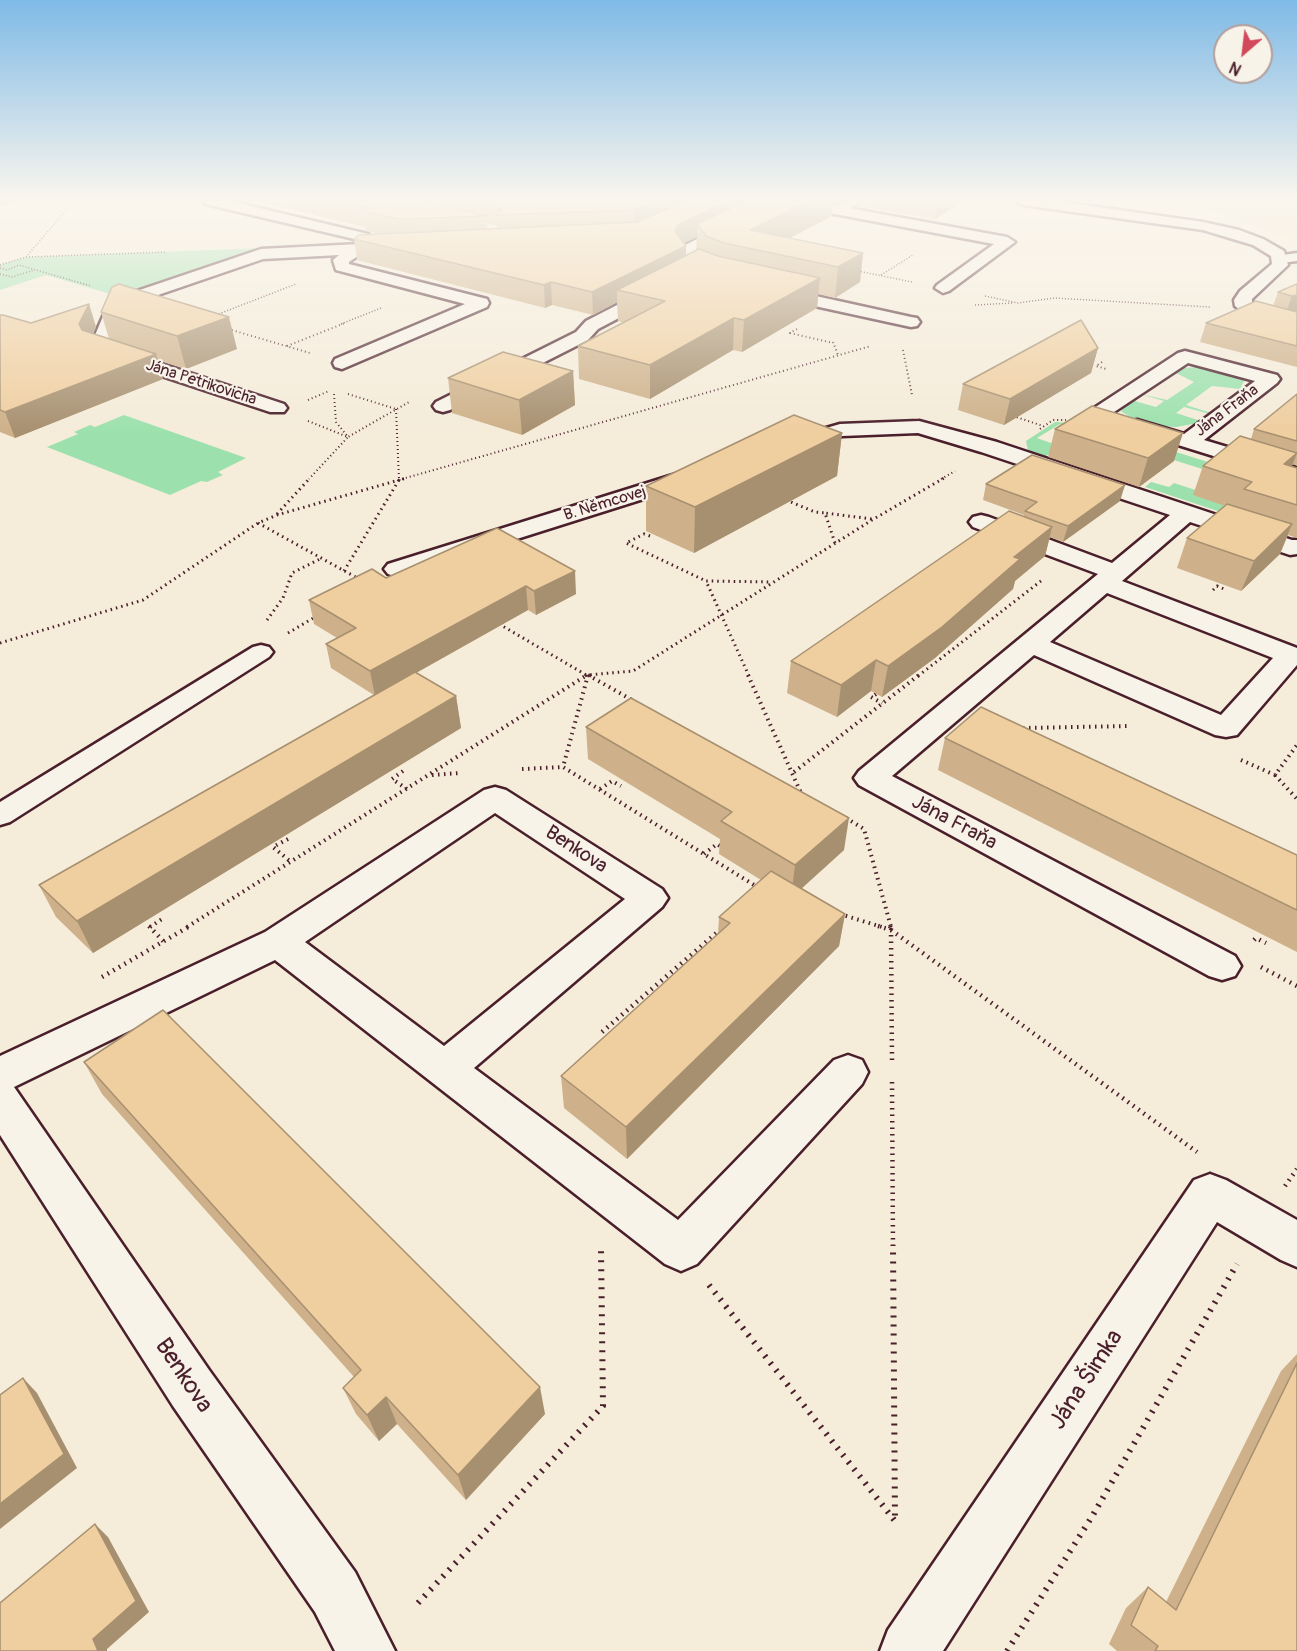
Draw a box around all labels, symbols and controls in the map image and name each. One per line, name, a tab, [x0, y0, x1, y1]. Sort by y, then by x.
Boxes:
north arrow	[1213, 24, 1273, 84]
text: N	[1226, 57, 1245, 80]
street label: Jána Petrikovicha	[143, 356, 259, 410]
street label: Jána Fraňa	[1191, 381, 1263, 441]
street label: B. Němcovej	[562, 482, 648, 526]
street label: Jána Fraňa	[907, 791, 1001, 855]
street label: Benkova	[540, 821, 612, 879]
street label: Jána Šimka	[1044, 1325, 1130, 1435]
street label: Benkova	[148, 1333, 218, 1419]

